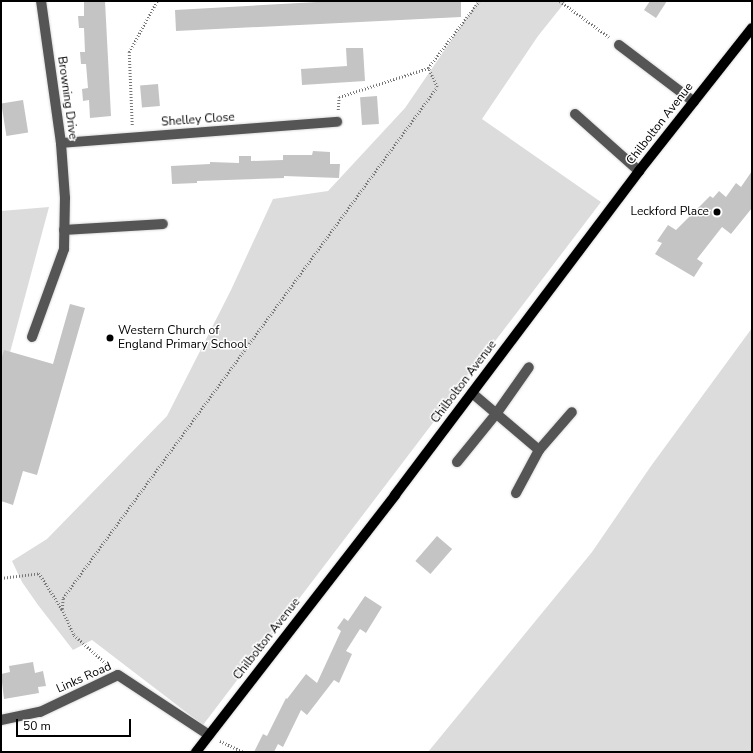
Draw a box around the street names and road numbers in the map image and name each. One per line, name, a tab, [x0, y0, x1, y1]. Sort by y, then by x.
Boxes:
street label: Browning Drive	[54, 55, 80, 141]
street label: Chilbolton Avenue	[624, 80, 696, 168]
street label: Shelley Close	[161, 110, 235, 130]
street label: Chilbolton Avenue	[428, 338, 500, 426]
street label: Chilbolton Avenue	[231, 595, 303, 683]
street label: Links Road	[54, 659, 114, 697]

